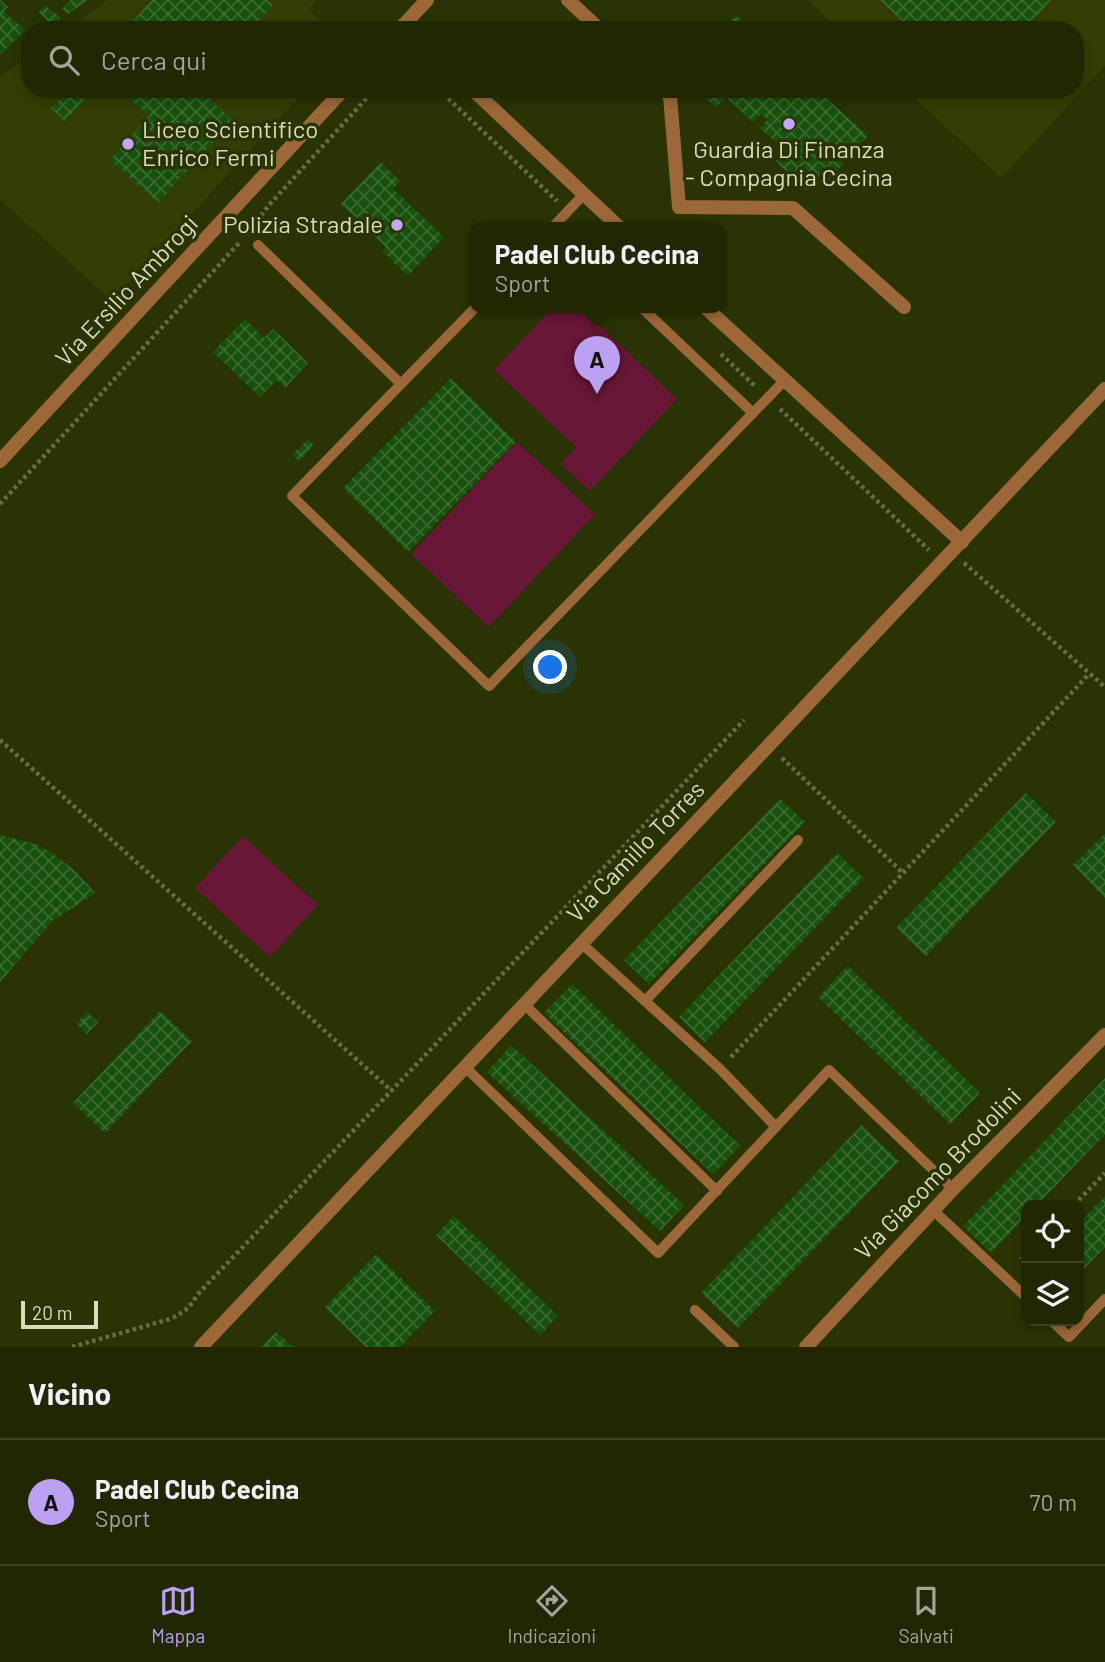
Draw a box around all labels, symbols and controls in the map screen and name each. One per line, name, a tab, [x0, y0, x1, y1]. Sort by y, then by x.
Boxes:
search box	[21, 21, 1084, 98]
icon: search	[45, 41, 83, 79]
text: Cerca qui	[101, 44, 207, 75]
place label: Liceo Scientifico Enrico Fermi	[142, 114, 318, 171]
marker: Guardia Di Finanza - Compagnia Cecina	[781, 116, 797, 132]
place label: Guardia Di Finanza - Compagnia Cecina	[685, 134, 893, 191]
marker: Liceo Scientifico Enrico Fermi	[120, 136, 136, 152]
street label: Via Ersilio Ambrogi	[49, 208, 203, 371]
place label: Polizia Stradale	[223, 209, 383, 238]
marker: Polizia Stradale	[389, 217, 405, 233]
popup	[469, 222, 725, 313]
text: Padel Club Cecina	[495, 238, 699, 269]
text: Sport	[495, 269, 550, 297]
pin: A	[574, 336, 620, 394]
your location	[533, 650, 567, 684]
street label: Via Camillo Torres	[560, 774, 710, 928]
street label: Via Giacomo Brodolini	[848, 1081, 1026, 1265]
map controls	[1021, 1200, 1084, 1326]
button: locate	[1021, 1200, 1084, 1263]
button: layers	[1021, 1263, 1084, 1326]
scale bar	[21, 1298, 98, 1330]
text: 20 m	[32, 1301, 72, 1324]
text: Vicino	[28, 1375, 111, 1411]
text: Padel Club Cecina	[95, 1473, 299, 1504]
text: A	[43, 1488, 59, 1516]
text: 70 m	[1030, 1488, 1077, 1516]
text: Sport	[95, 1504, 151, 1532]
tab: Mappa	[151, 1582, 205, 1647]
tab: Indicazioni	[508, 1582, 596, 1647]
tab: Salvati	[898, 1582, 954, 1647]

